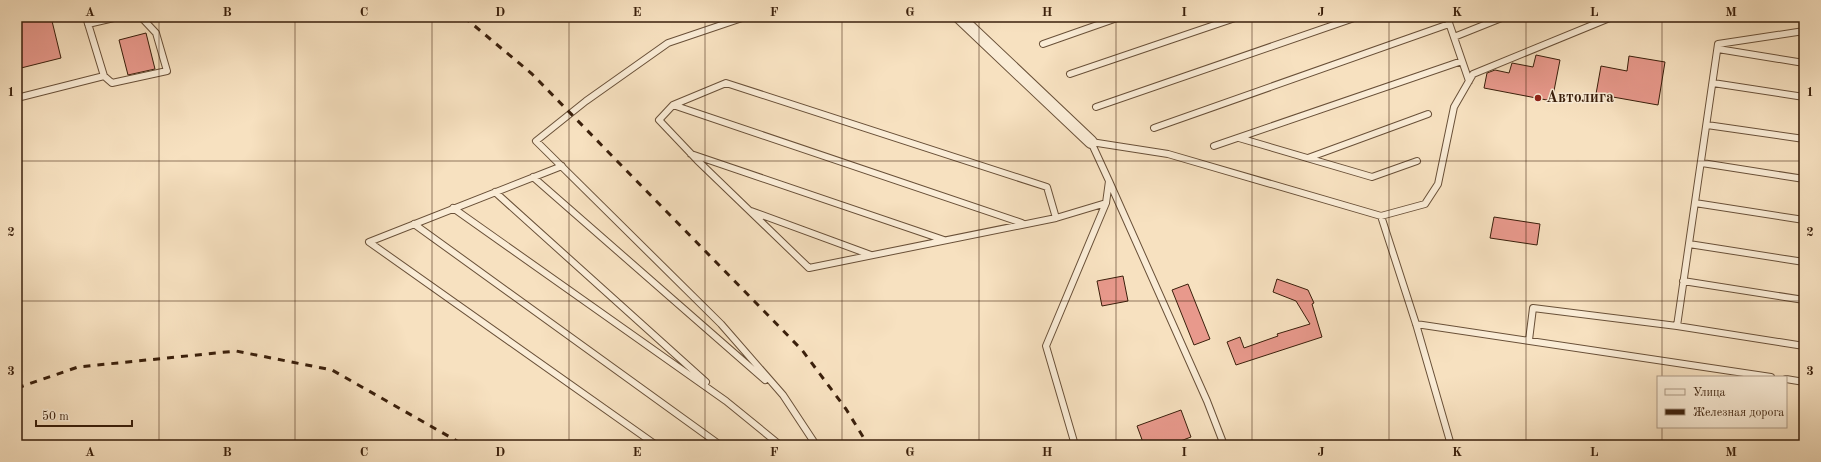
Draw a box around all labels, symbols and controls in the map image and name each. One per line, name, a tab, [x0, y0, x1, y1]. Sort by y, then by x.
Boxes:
text: A	[85, 6, 95, 19]
text: B	[222, 6, 232, 19]
text: C	[360, 6, 368, 19]
text: D	[495, 6, 505, 19]
text: E	[633, 6, 642, 19]
text: F	[770, 6, 779, 19]
text: G	[905, 6, 915, 19]
text: H	[1042, 6, 1053, 19]
text: I	[1181, 6, 1187, 19]
text: J	[1317, 6, 1325, 19]
text: K	[1452, 6, 1462, 19]
text: L	[1590, 6, 1599, 19]
text: M	[1725, 6, 1737, 19]
text: 1	[7, 86, 15, 99]
text: 1	[1806, 86, 1814, 99]
place label: Автолига	[1546, 90, 1614, 106]
marker: Автолига	[1533, 93, 1543, 103]
text: 2	[7, 226, 15, 239]
text: 2	[1806, 226, 1814, 239]
text: 3	[7, 365, 15, 378]
text: 3	[1806, 365, 1814, 378]
legend	[1657, 376, 1787, 428]
text: Улица	[1693, 387, 1726, 399]
scale bar	[36, 402, 132, 428]
text: Железная дорога	[1693, 407, 1784, 419]
text: 50 m	[42, 410, 69, 423]
text: A	[85, 446, 95, 459]
text: B	[222, 446, 232, 459]
text: C	[360, 446, 368, 459]
text: D	[495, 446, 505, 459]
text: E	[633, 446, 642, 459]
text: F	[770, 446, 779, 459]
text: G	[905, 446, 915, 459]
text: H	[1042, 446, 1053, 459]
text: I	[1181, 446, 1187, 459]
text: J	[1317, 446, 1325, 459]
text: K	[1452, 446, 1462, 459]
text: L	[1590, 446, 1599, 459]
text: M	[1725, 446, 1737, 459]

